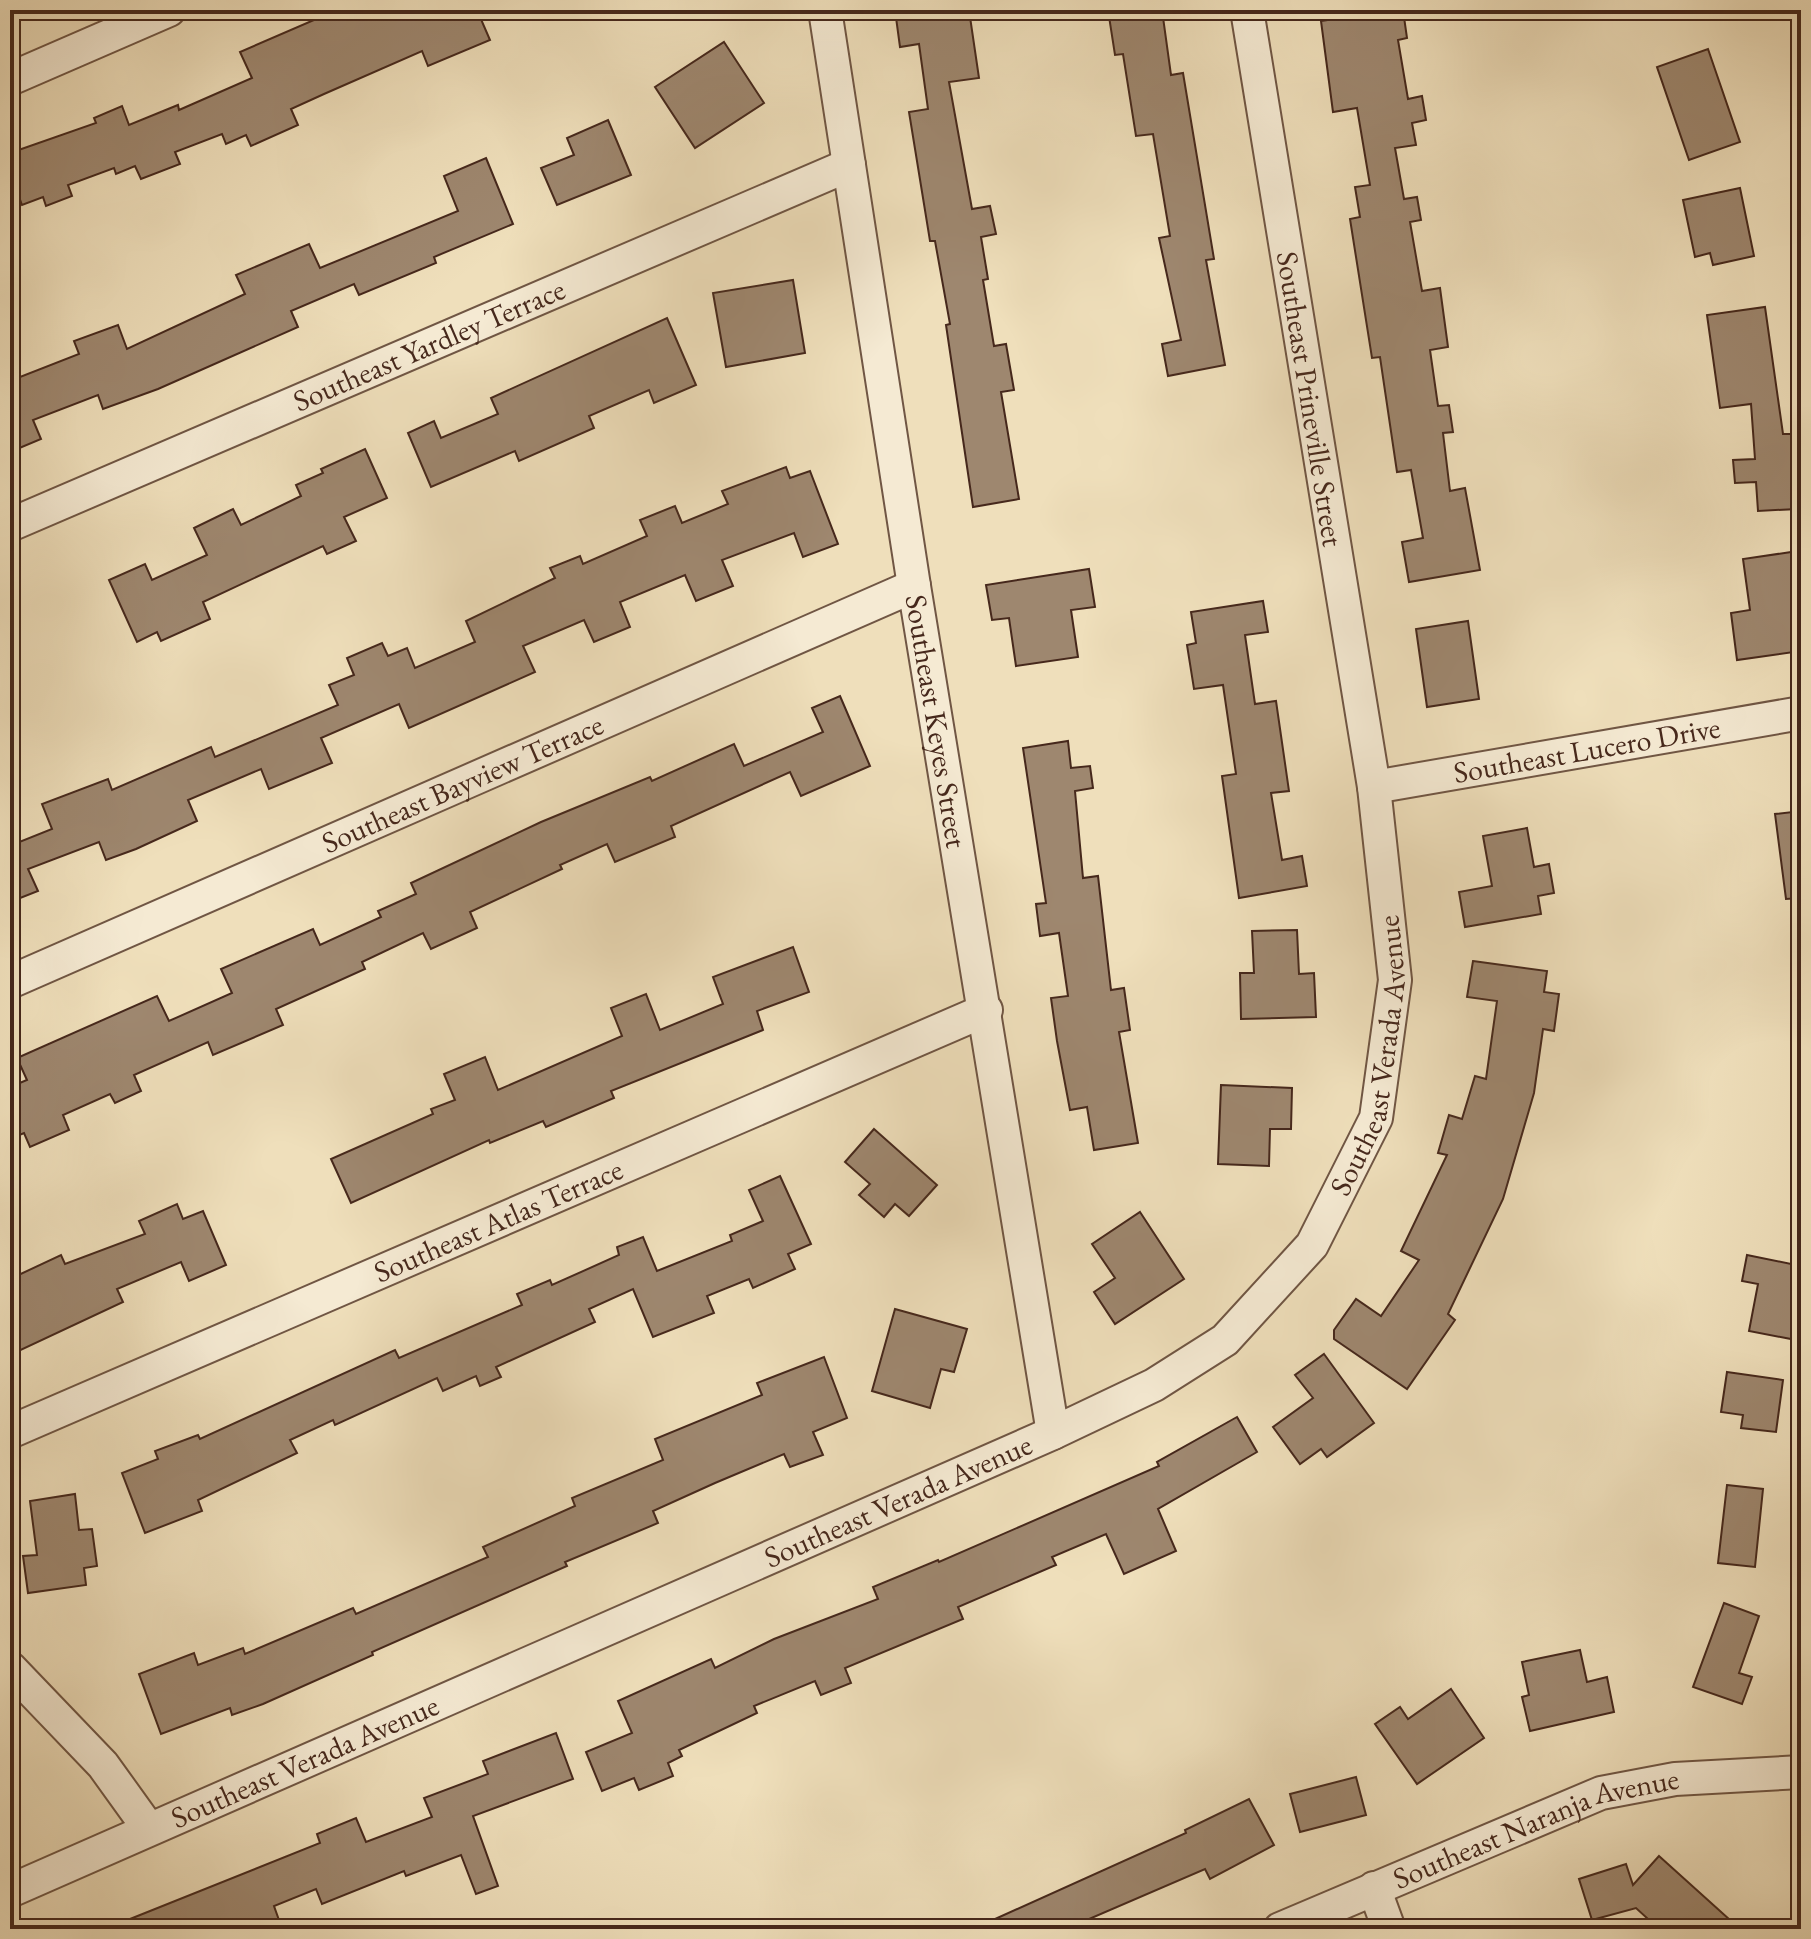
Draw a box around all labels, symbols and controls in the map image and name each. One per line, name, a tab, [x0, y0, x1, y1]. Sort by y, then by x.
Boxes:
street label: Southeast Prineville Street	[1268, 249, 1353, 550]
street label: Southeast Yardley Terrace	[287, 269, 571, 420]
street label: Southeast Keyes Street	[897, 592, 977, 851]
street label: Southeast Bayview Terrace	[315, 705, 609, 862]
street label: Southeast Lucero Drive	[1450, 707, 1723, 792]
street label: Southeast Verada Avenue	[1320, 913, 1414, 1202]
street label: Southeast Atlas Terrace	[368, 1149, 629, 1291]
street label: Southeast Verada Avenue	[758, 1425, 1038, 1576]
street label: Southeast Verada Avenue	[165, 1685, 445, 1837]
street label: Southeast Naranja Avenue	[1387, 1759, 1682, 1898]

